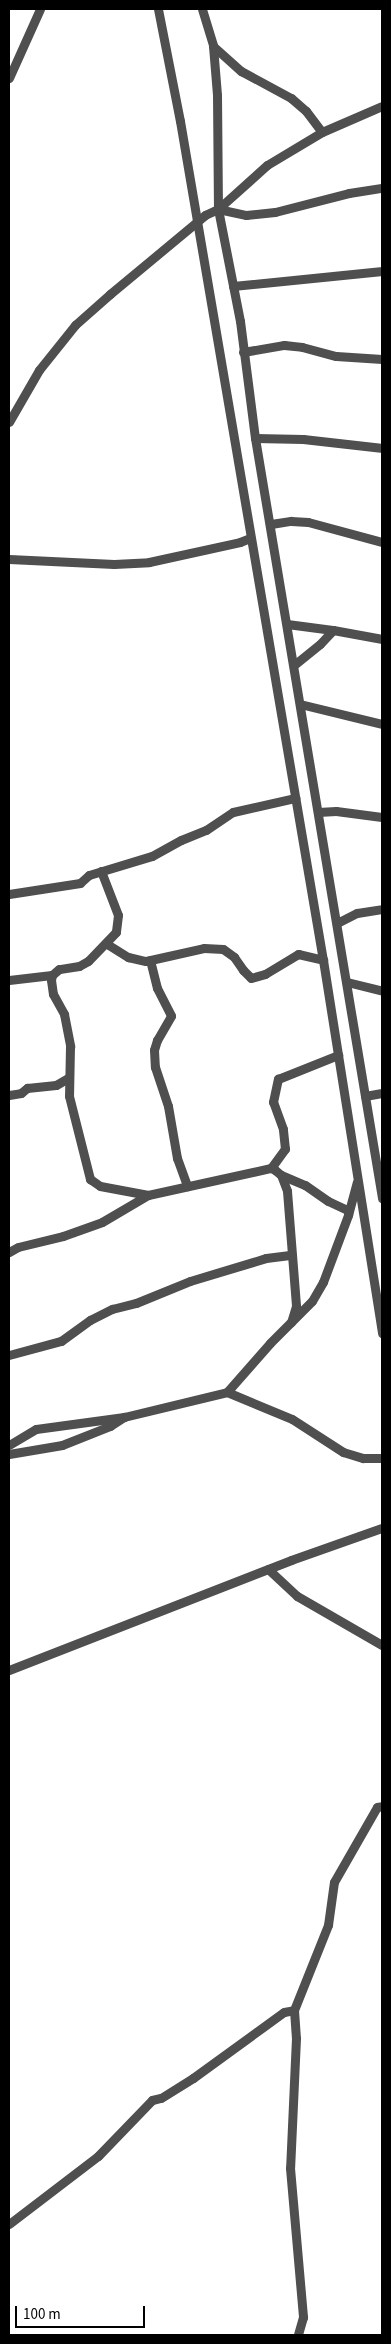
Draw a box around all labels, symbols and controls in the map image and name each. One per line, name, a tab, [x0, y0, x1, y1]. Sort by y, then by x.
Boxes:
scale bar	[18, 2296, 148, 2328]
text: 100 m	[23, 2304, 61, 2325]

